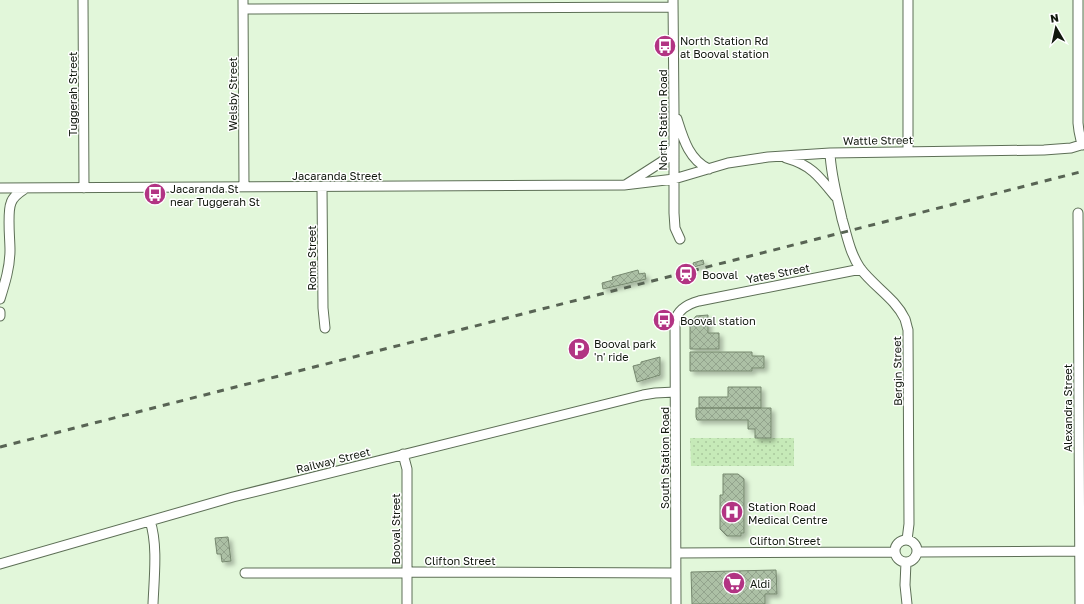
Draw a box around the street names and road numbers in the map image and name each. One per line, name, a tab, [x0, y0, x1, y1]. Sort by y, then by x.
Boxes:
street label: Tuggerah Street	[66, 52, 79, 136]
street label: Welsby Street	[226, 57, 239, 131]
street label: North Station Road	[656, 69, 669, 171]
street label: Wattle Street	[843, 133, 913, 147]
street label: Jacaranda Street	[292, 169, 382, 182]
street label: Roma Street	[305, 225, 318, 291]
street label: Yates Street	[745, 260, 811, 286]
street label: Bergin Street	[890, 336, 904, 406]
street label: Alexandra Street	[1061, 364, 1074, 452]
street label: South Station Road	[658, 407, 671, 509]
street label: Railway Street	[295, 444, 371, 476]
street label: Booval Street	[389, 493, 402, 565]
street label: Clifton Street	[749, 534, 821, 547]
street label: Clifton Street	[424, 554, 496, 567]

